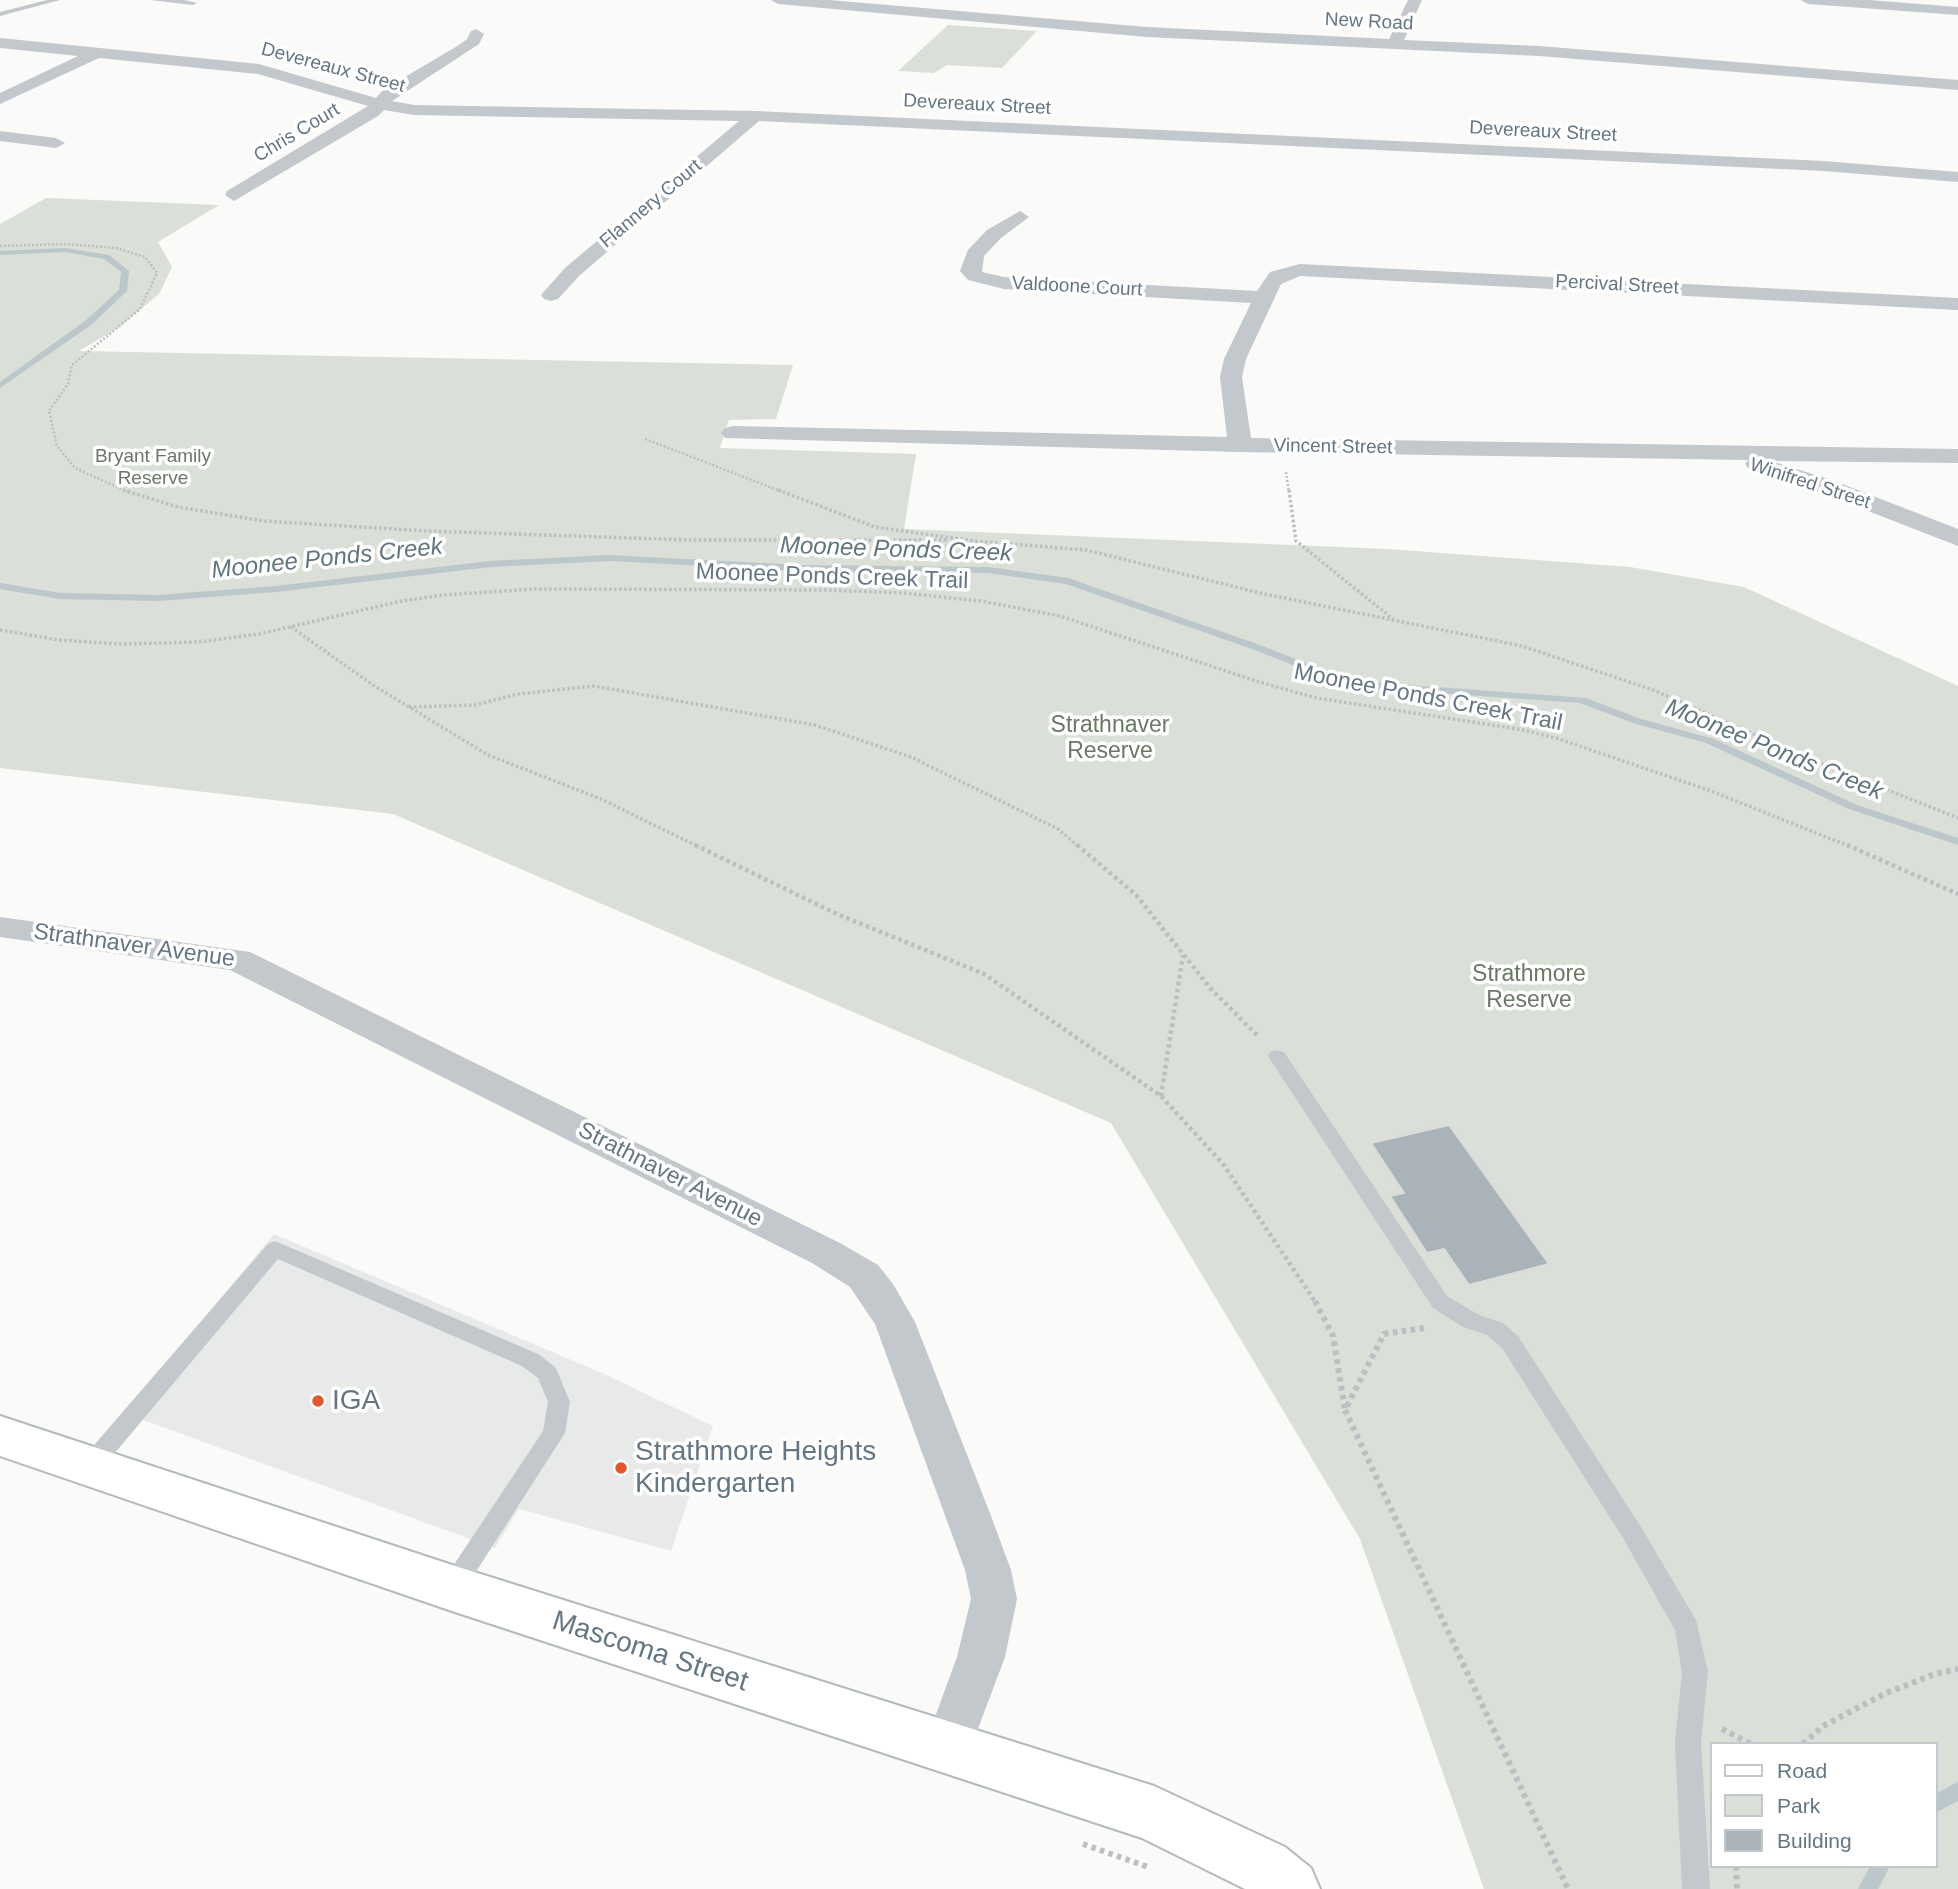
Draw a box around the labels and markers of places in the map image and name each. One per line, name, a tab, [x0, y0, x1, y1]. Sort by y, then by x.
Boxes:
place label: IGA	[332, 1384, 380, 1418]
marker: IGA	[310, 1393, 326, 1409]
place label: Strathmore Heights Kindergarten	[635, 1435, 876, 1501]
marker: Strathmore Heights Kindergarten	[613, 1460, 629, 1476]

